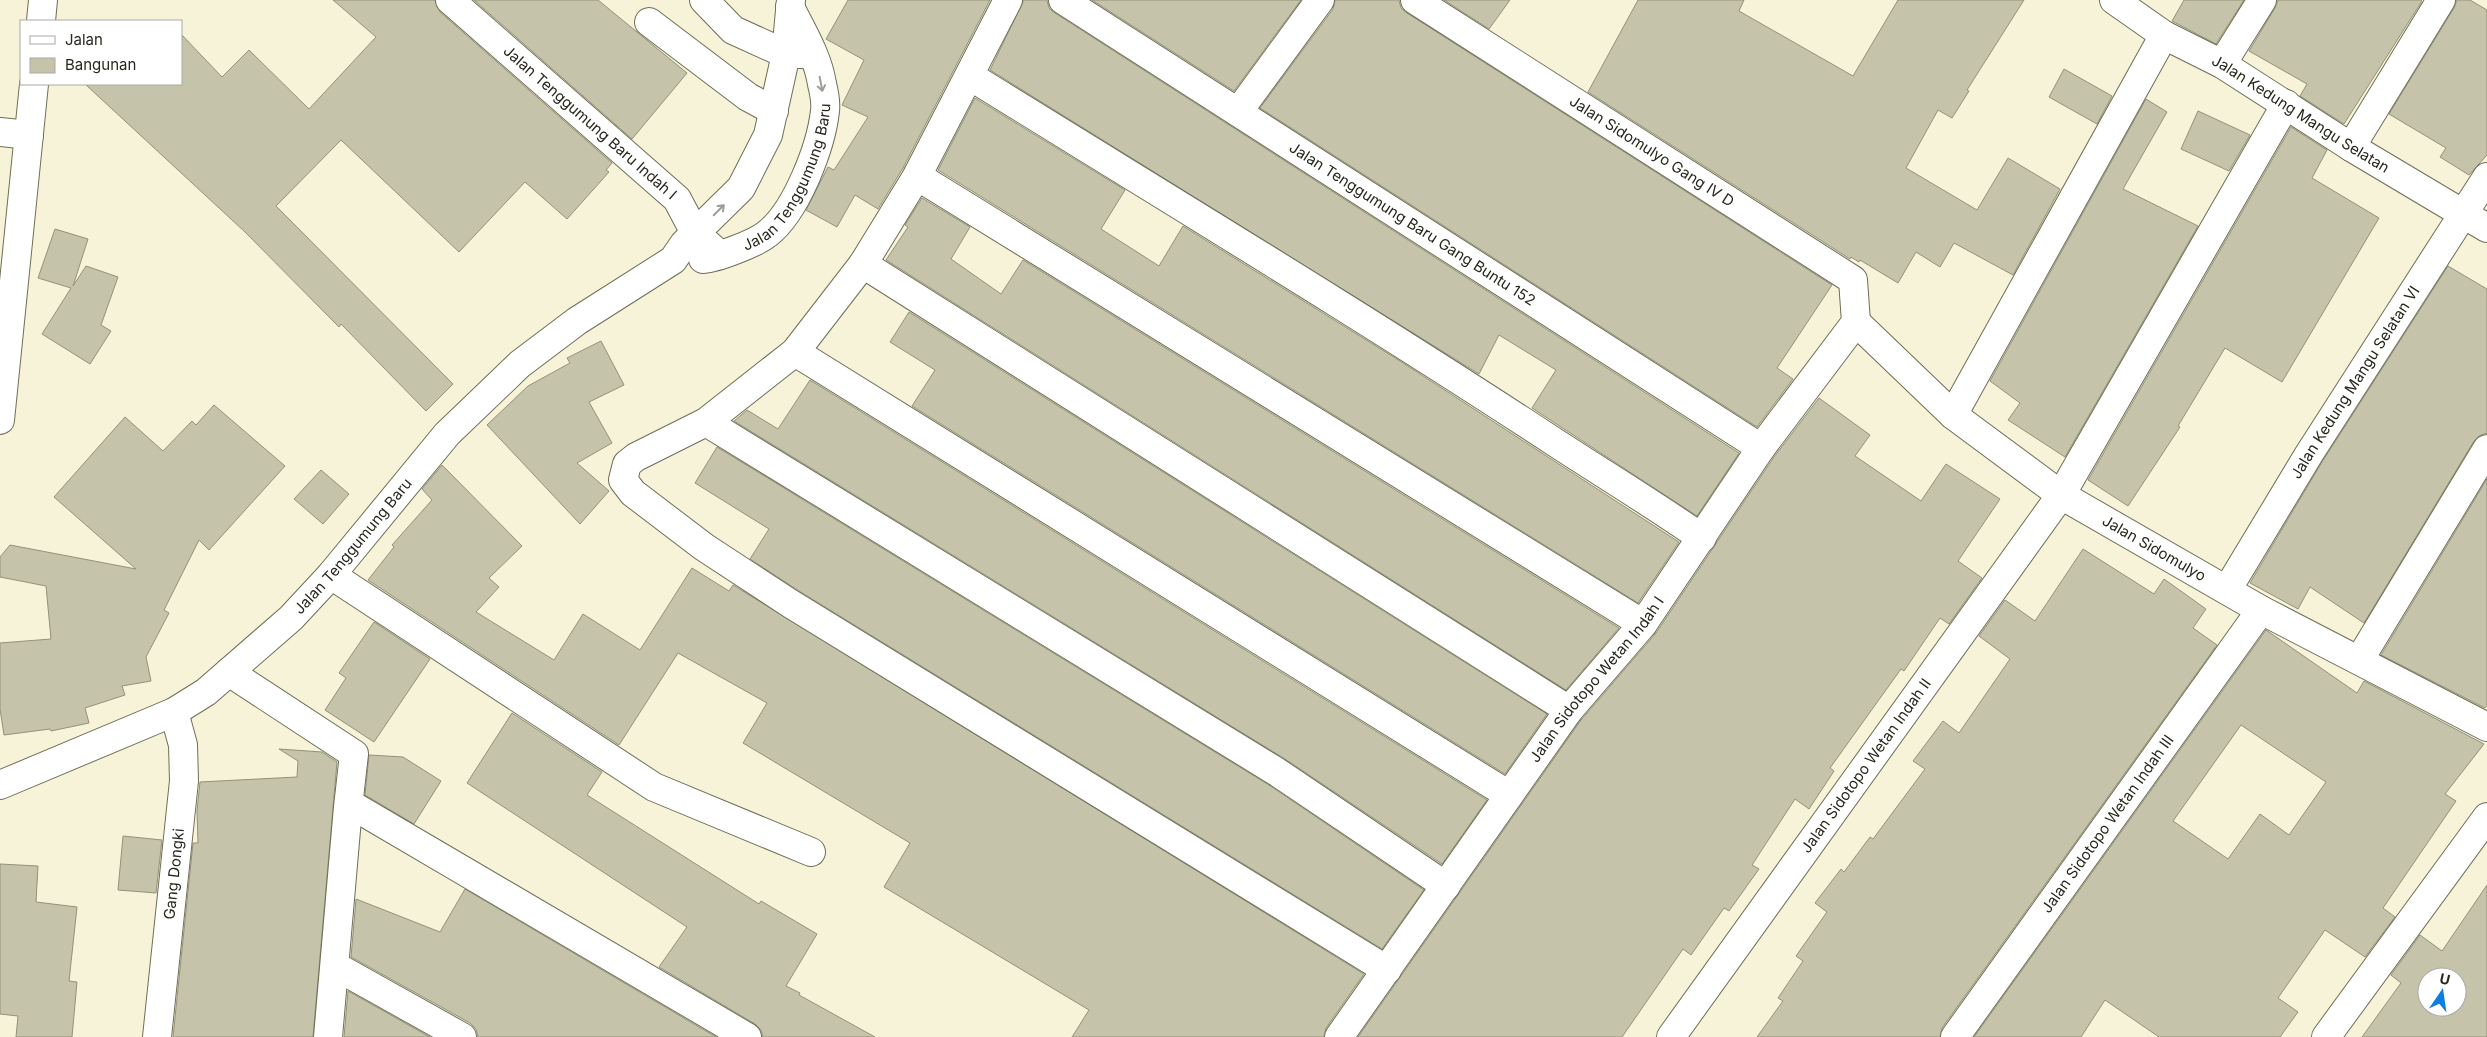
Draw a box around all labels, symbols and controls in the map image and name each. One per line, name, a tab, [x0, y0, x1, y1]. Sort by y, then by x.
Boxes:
legend	[20, 20, 182, 85]
text: Jalan	[65, 30, 103, 49]
street label: Jalan Tenggumung Baru Indah I	[499, 41, 681, 203]
street label: Jalan Kedung Mangu Selatan	[2209, 50, 2393, 177]
text: Bangunan	[65, 55, 136, 74]
one-way arrow	[817, 75, 827, 91]
street label: Jalan Sidomulyo Gang IV D	[1566, 91, 1738, 211]
street label: Jalan Tenggumung Baru	[740, 103, 834, 255]
street label: Jalan Tenggumung Baru Gang Buntu 152	[1286, 138, 1539, 310]
one-way arrow	[713, 203, 725, 216]
street label: Jalan Kedung Mangu Selatan VI	[2286, 282, 2424, 482]
street label: Jalan Tenggumung Baru	[289, 474, 416, 618]
street label: Jalan Sidomulyo	[2099, 511, 2209, 585]
street label: Jalan Sidotopo Wetan Indah I	[1525, 593, 1668, 766]
street label: Jalan Sidotopo Wetan Indah II	[1796, 675, 1935, 857]
street label: Jalan Sidotopo Wetan Indah III	[2037, 731, 2177, 917]
street label: Gang Dongki	[159, 827, 188, 920]
north arrow	[2417, 967, 2467, 1017]
text: U	[2438, 969, 2452, 988]

